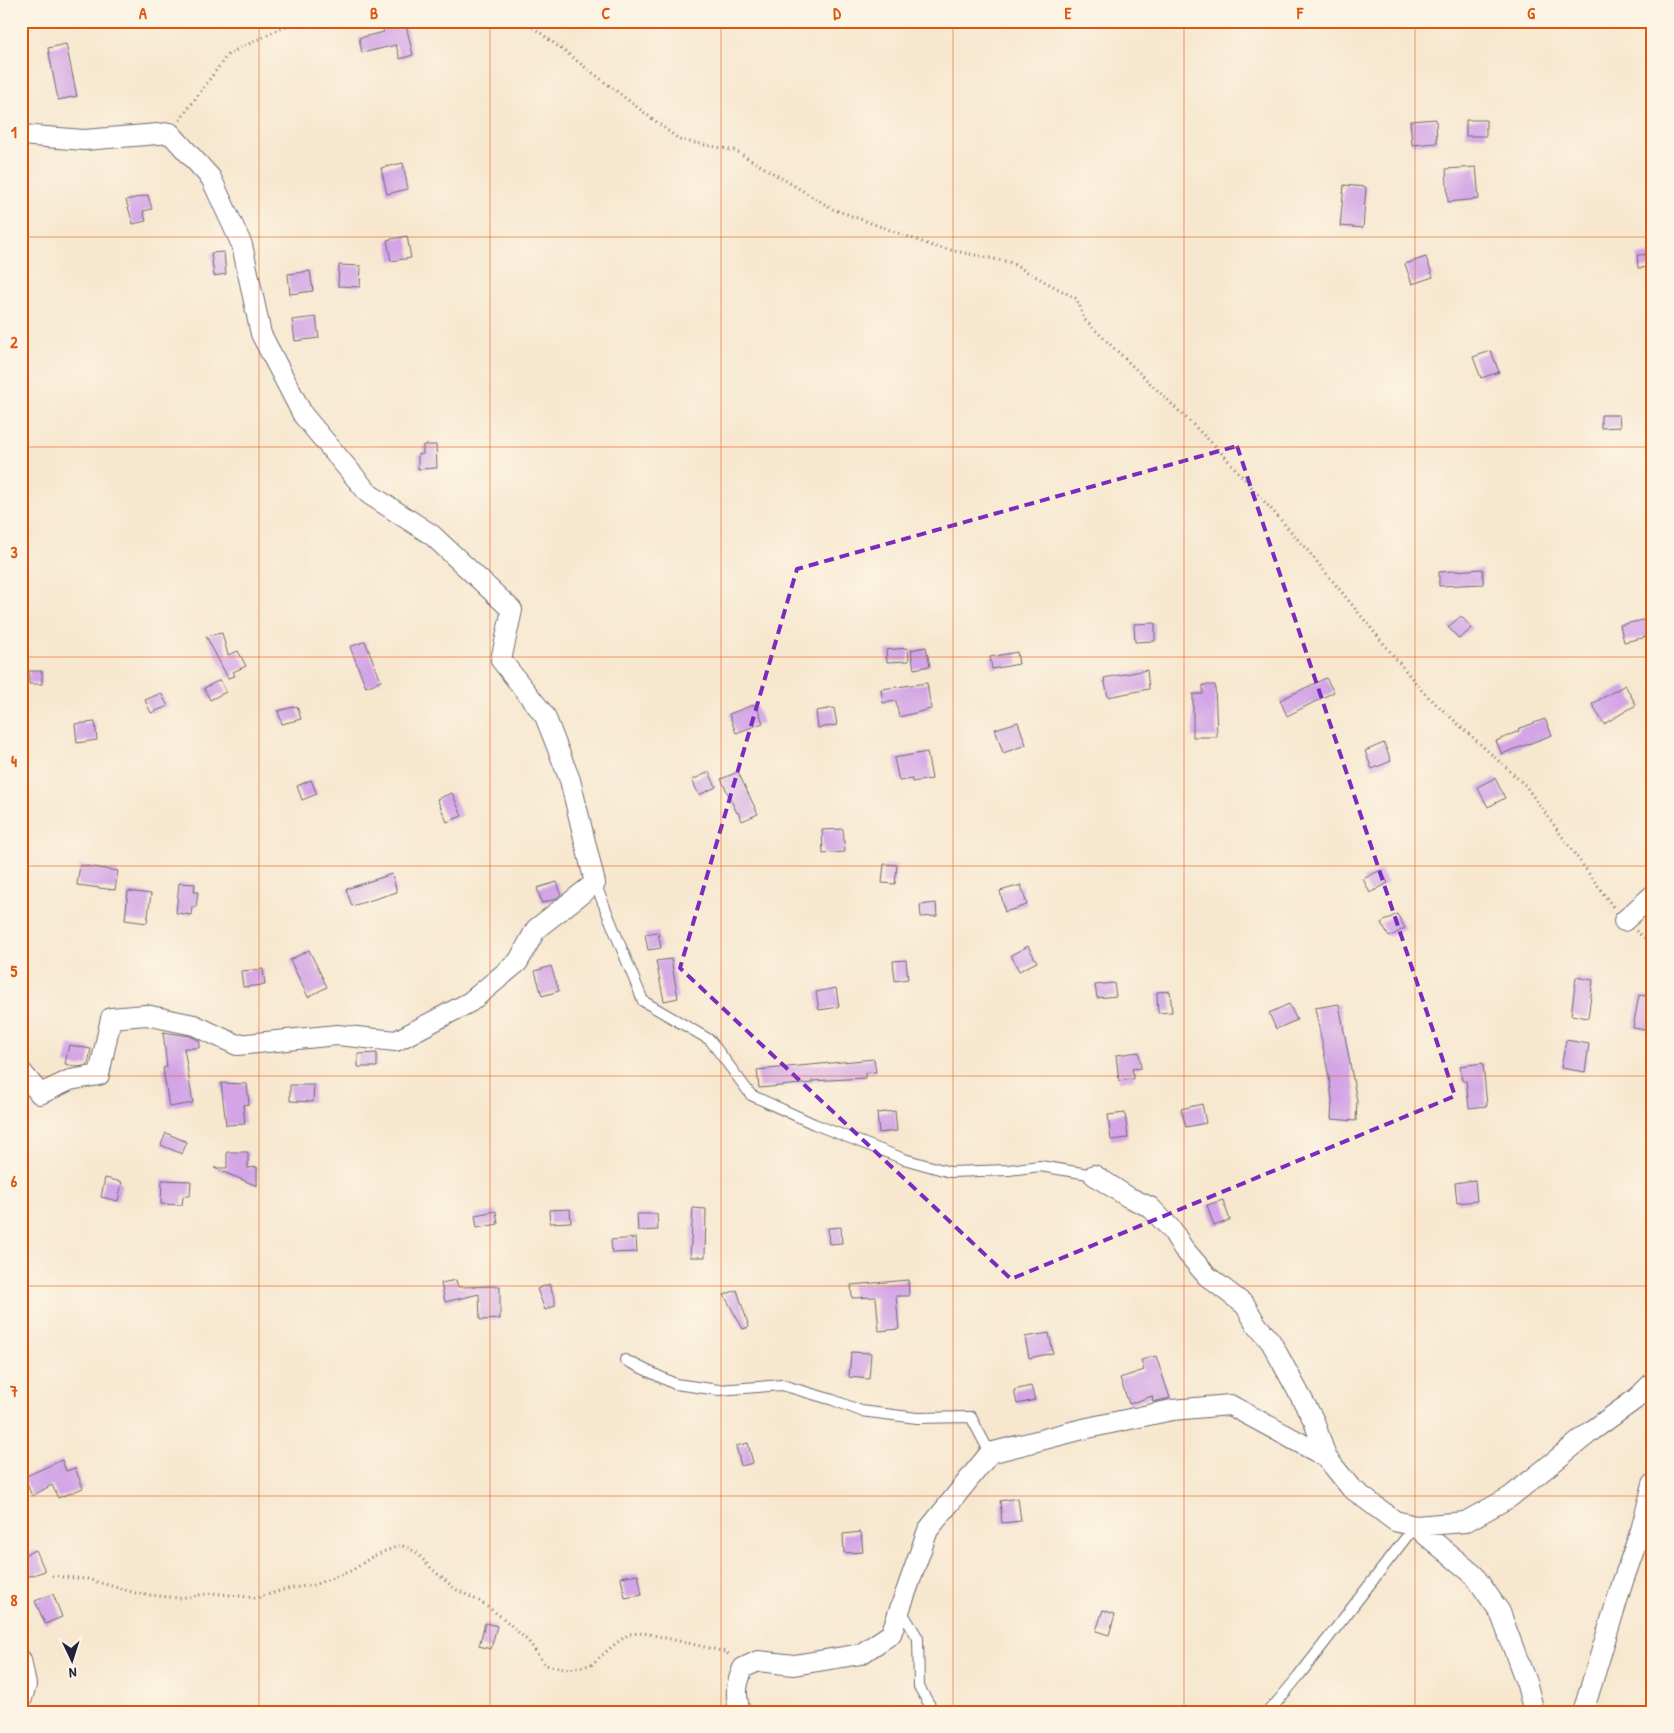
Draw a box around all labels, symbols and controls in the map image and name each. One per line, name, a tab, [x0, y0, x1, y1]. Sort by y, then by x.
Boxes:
text: A	[139, 2, 147, 24]
text: B	[370, 2, 378, 24]
text: C	[602, 2, 611, 24]
text: D	[833, 2, 841, 24]
text: E	[1064, 2, 1072, 24]
text: F	[1296, 2, 1304, 24]
text: G	[1527, 2, 1535, 24]
text: 1	[11, 121, 17, 143]
text: 2	[10, 331, 18, 353]
text: 3	[10, 541, 18, 563]
text: 4	[11, 750, 17, 772]
text: 5	[11, 960, 18, 982]
text: 6	[11, 1170, 18, 1192]
text: 7	[9, 1380, 18, 1402]
text: 8	[11, 1589, 18, 1611]
north arrow	[48, 1636, 98, 1686]
text: N	[68, 1664, 77, 1683]

